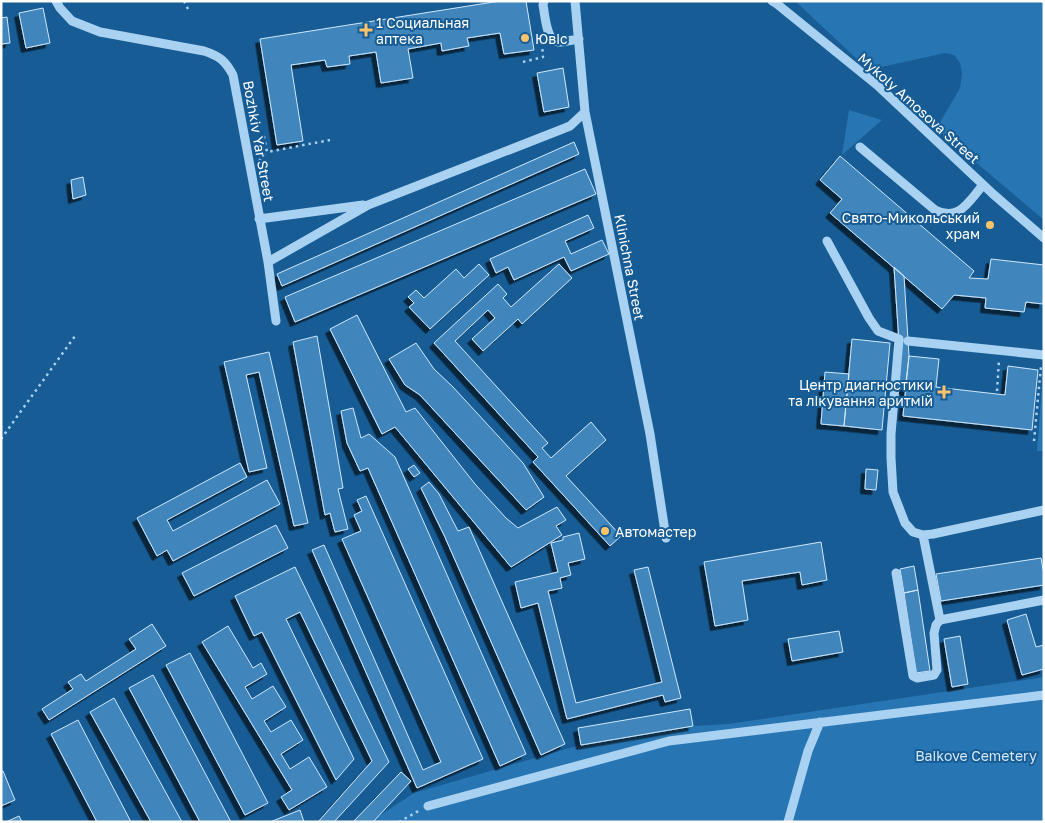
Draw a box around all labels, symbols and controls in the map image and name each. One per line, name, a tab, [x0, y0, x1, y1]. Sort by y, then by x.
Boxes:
place label: 1 Социальная аптека	[376, 14, 469, 47]
marker: 1 Социальная аптека	[360, 24, 372, 36]
place label: Ювіс	[535, 30, 568, 47]
marker: Ювіс	[519, 32, 531, 44]
street label: Mykoly Amosova Street	[855, 49, 983, 167]
street label: Bozhkiv Yar Street	[240, 79, 278, 203]
place label: Свято-Микольський храм	[842, 209, 980, 242]
street label: Klinichna Street	[611, 212, 649, 322]
marker: Свято-Микольський храм	[984, 219, 996, 231]
place label: Центр диагностики та лікування аритмій	[788, 376, 933, 409]
marker: Центр диагностики та лікування аритмій	[937, 385, 951, 399]
place label: Автомастер	[615, 523, 696, 540]
marker: Автомастер	[599, 525, 611, 537]
park label: Baikove Cemetery	[915, 747, 1037, 764]

